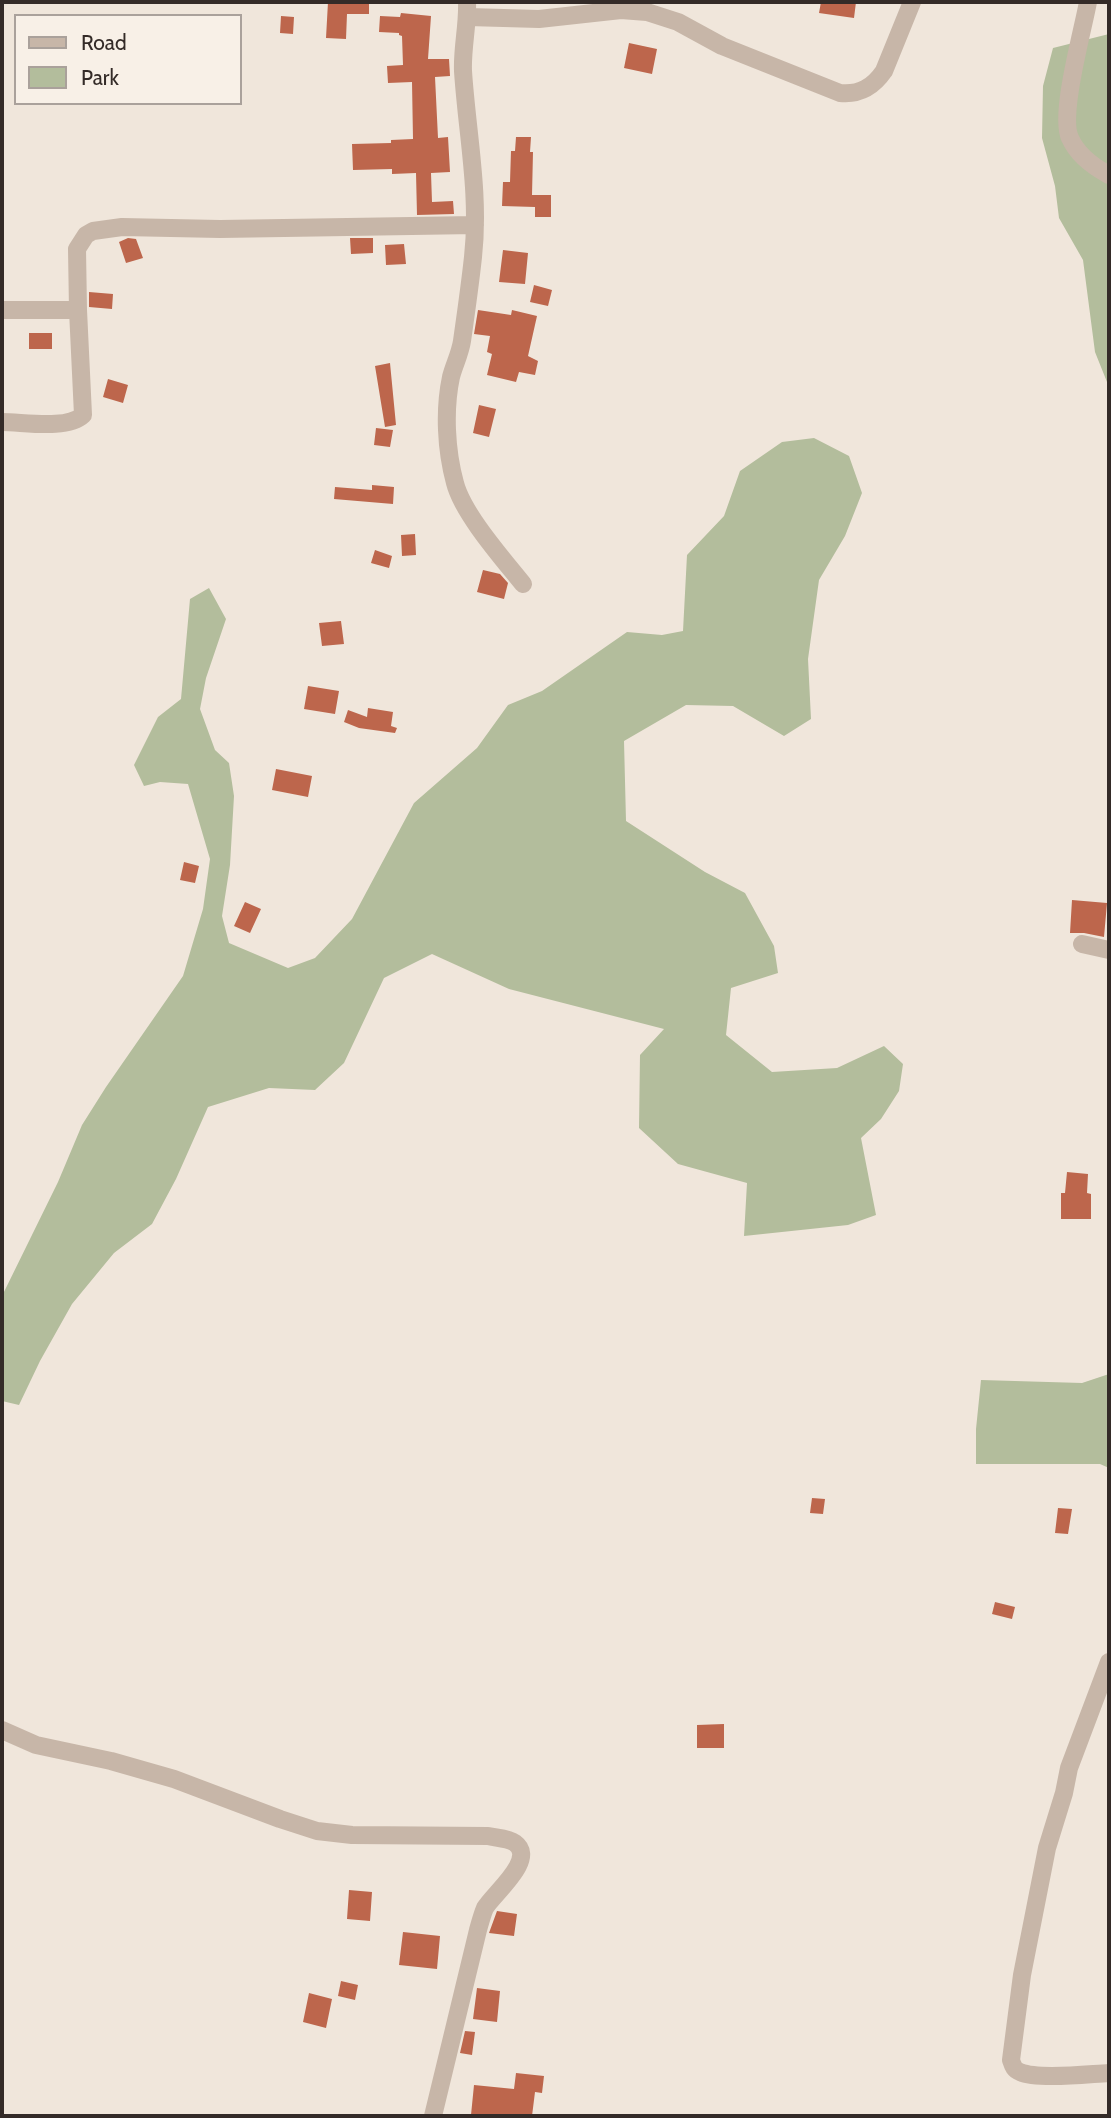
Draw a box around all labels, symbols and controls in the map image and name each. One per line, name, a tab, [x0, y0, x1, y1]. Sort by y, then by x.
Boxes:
legend	[14, 14, 242, 105]
text: Road	[81, 30, 127, 55]
text: Park	[81, 65, 119, 90]

